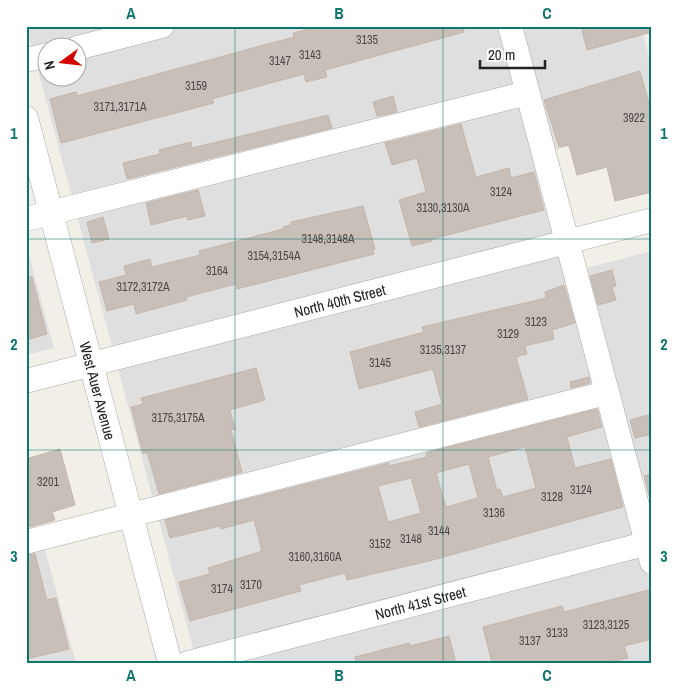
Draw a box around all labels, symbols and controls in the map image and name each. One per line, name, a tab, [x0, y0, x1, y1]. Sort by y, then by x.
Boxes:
text: A	[126, 2, 136, 24]
text: B	[334, 2, 344, 24]
text: C	[542, 2, 552, 24]
house number: 3135	[356, 32, 378, 48]
north arrow	[38, 38, 88, 88]
scale bar	[480, 38, 546, 70]
text: 20 m	[488, 44, 515, 65]
house number: 3143	[299, 47, 321, 63]
house number: 3147	[269, 53, 291, 69]
text: N	[40, 59, 59, 72]
house number: 3159	[185, 78, 207, 94]
house number: 3171,3171A	[93, 99, 147, 115]
house number: 3922	[623, 110, 645, 126]
text: 1	[10, 122, 18, 144]
text: 1	[660, 122, 668, 144]
house number: 3124	[490, 184, 512, 200]
house number: 3130,3130A	[416, 200, 470, 216]
house number: 3148,3148A	[301, 231, 355, 247]
house number: 3154,3154A	[247, 248, 301, 264]
house number: 3164	[206, 263, 228, 279]
street label: North 40th Street	[292, 278, 388, 322]
house number: 3172,3172A	[116, 279, 170, 295]
house number: 3123	[525, 314, 547, 330]
house number: 3129	[497, 326, 519, 342]
text: 2	[10, 333, 18, 355]
text: 2	[660, 333, 668, 355]
street label: West Auer Avenue	[75, 339, 121, 442]
house number: 3135,3137	[420, 342, 467, 358]
house number: 3145	[369, 355, 391, 371]
house number: 3175,3175A	[151, 410, 205, 426]
house number: 3201	[37, 474, 59, 490]
house number: 3124	[570, 482, 592, 498]
house number: 3128	[541, 489, 563, 505]
house number: 3136	[483, 505, 505, 521]
house number: 3144	[428, 523, 450, 539]
house number: 3148	[400, 531, 422, 547]
house number: 3152	[369, 536, 391, 552]
text: 3	[10, 545, 18, 567]
text: 3	[660, 545, 668, 567]
house number: 3160,3160A	[288, 549, 342, 565]
house number: 3170	[240, 577, 262, 593]
street label: North 41st Street	[373, 580, 468, 624]
house number: 3174	[211, 581, 233, 597]
house number: 3123,3125	[583, 617, 630, 633]
house number: 3133	[546, 625, 568, 641]
house number: 3137	[519, 633, 541, 649]
text: A	[126, 664, 136, 686]
text: B	[334, 664, 344, 686]
text: C	[542, 664, 552, 686]

